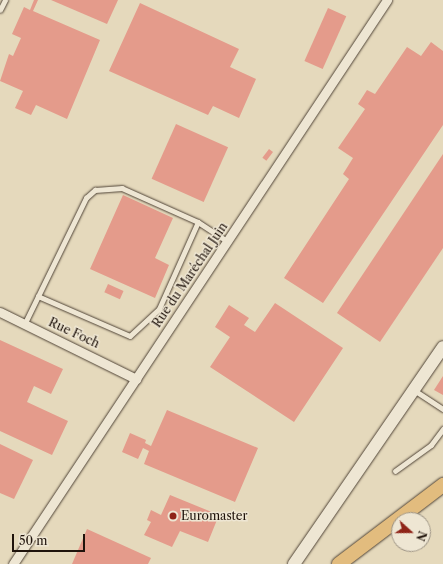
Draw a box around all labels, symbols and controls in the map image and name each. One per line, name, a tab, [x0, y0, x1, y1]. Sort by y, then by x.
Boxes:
street label: Rue du Maréchal Juin	[149, 220, 231, 330]
street label: Rue Foch	[46, 315, 102, 351]
place label: Euromaster	[181, 509, 248, 523]
marker: Euromaster	[168, 511, 178, 521]
north arrow	[391, 512, 431, 552]
scale bar	[14, 526, 87, 552]
text: N	[413, 529, 430, 543]
text: 50 m	[19, 533, 48, 548]

